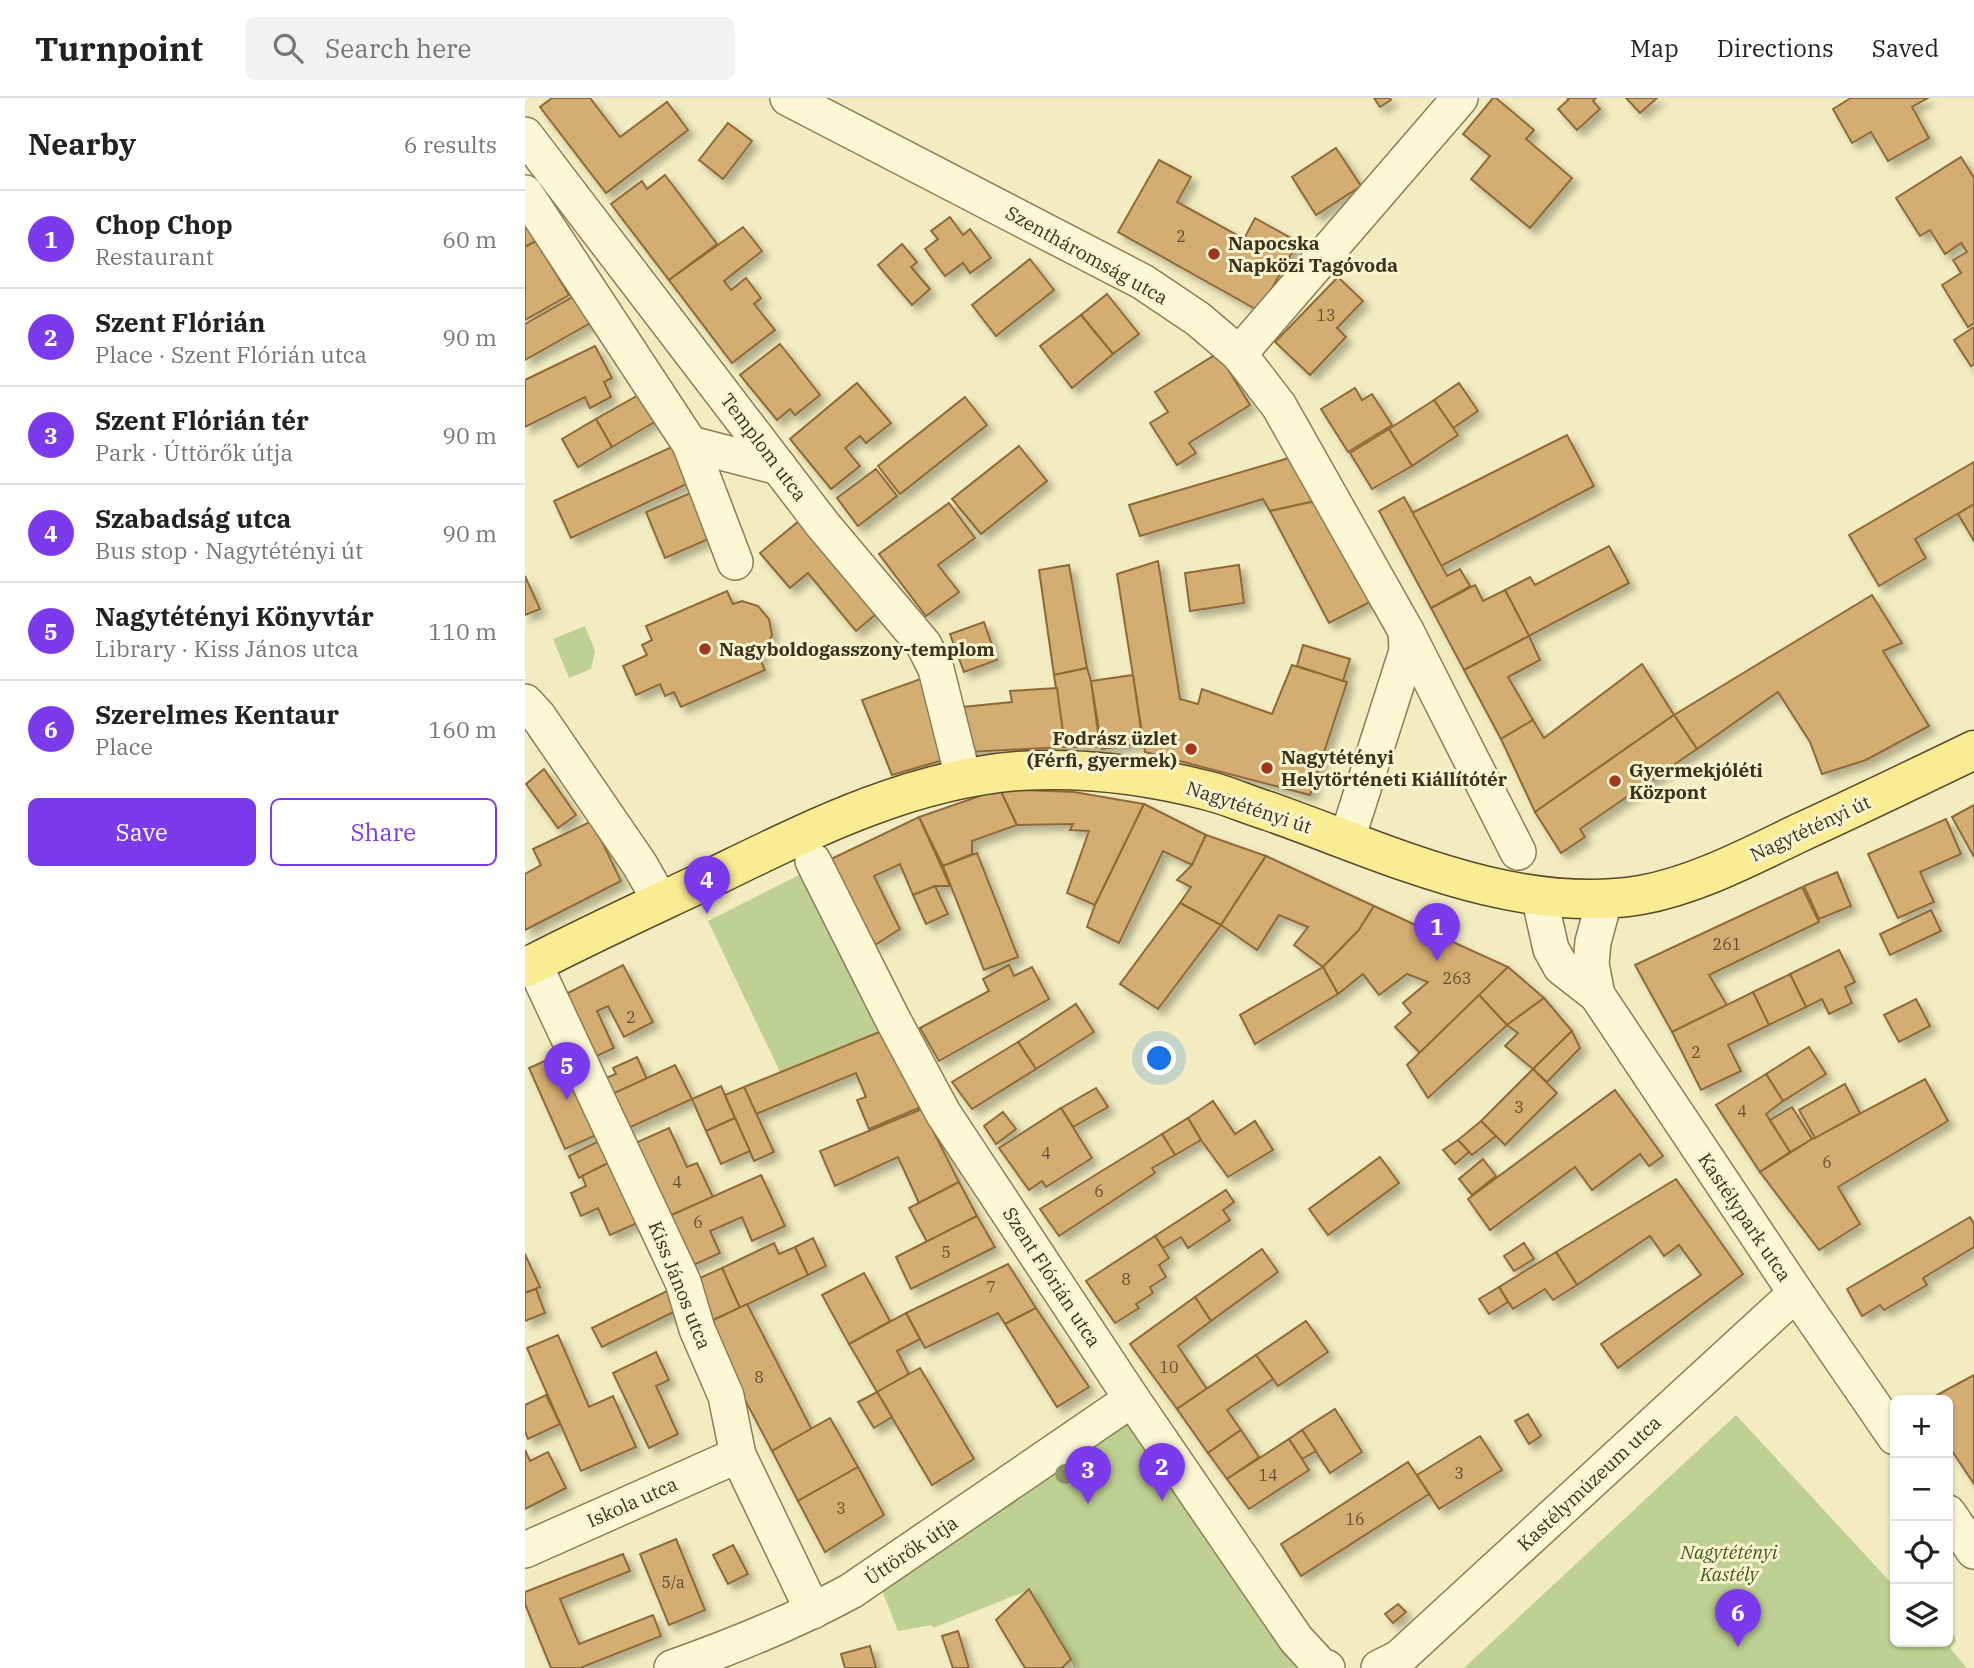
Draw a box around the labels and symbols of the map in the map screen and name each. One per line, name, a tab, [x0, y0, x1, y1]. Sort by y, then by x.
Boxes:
street label: Szentháromság utca	[1002, 200, 1172, 310]
house number: 2	[1176, 226, 1186, 246]
place label: Napocska Napközi Tagóvoda	[1228, 231, 1398, 277]
marker: Napocska Napközi Tagóvoda	[1206, 246, 1222, 262]
house number: 13	[1316, 305, 1336, 325]
street label: Templom utca	[716, 388, 812, 506]
place label: Nagyboldogasszony-templom	[719, 637, 995, 661]
marker: Nagyboldogasszony-templom	[697, 641, 713, 657]
place label: Fodrász üzlet (Férfi, gyermek)	[1027, 726, 1177, 772]
marker: Fodrász üzlet (Férfi, gyermek)	[1183, 741, 1199, 757]
place label: Nagytétényi Helytörténeti Kiállítótér	[1281, 745, 1508, 791]
place label: Gyermekjóléti Központ	[1629, 758, 1763, 804]
marker: Nagytétényi Helytörténeti Kiállítótér	[1259, 760, 1275, 776]
marker: Gyermekjóléti Központ	[1607, 773, 1623, 789]
street label: Nagytétényi út	[1183, 775, 1315, 839]
street label: Nagytétényi út	[1746, 789, 1874, 866]
pin: 4	[684, 856, 730, 914]
pin: 1	[1414, 903, 1460, 961]
house number: 261	[1713, 934, 1741, 954]
house number: 263	[1443, 968, 1471, 988]
house number: 2	[626, 1007, 636, 1027]
your location	[1142, 1041, 1176, 1075]
pin: 5	[544, 1042, 590, 1100]
house number: 2	[1691, 1042, 1701, 1062]
house number: 3	[1514, 1097, 1524, 1117]
house number: 4	[1737, 1101, 1747, 1121]
house number: 4	[1041, 1143, 1051, 1163]
street label: Kastélypark utca	[1693, 1148, 1797, 1286]
house number: 6	[1822, 1152, 1832, 1172]
house number: 4	[672, 1172, 682, 1192]
house number: 6	[1094, 1181, 1104, 1201]
street label: Szent Flórián utca	[998, 1202, 1106, 1352]
house number: 6	[693, 1212, 703, 1232]
street label: Kiss János utca	[643, 1217, 717, 1353]
house number: 5	[941, 1242, 951, 1262]
house number: 8	[1121, 1269, 1131, 1289]
house number: 7	[986, 1277, 996, 1297]
house number: 10	[1159, 1357, 1179, 1377]
house number: 8	[754, 1367, 764, 1387]
street label: Kastélymúzeum utca	[1512, 1410, 1666, 1556]
pin: 2	[1139, 1443, 1185, 1501]
pin: 3	[1065, 1446, 1111, 1504]
house number: 3	[1454, 1463, 1464, 1483]
house number: 14	[1258, 1465, 1278, 1485]
street label: Iskola utca	[583, 1471, 681, 1533]
house number: 3	[836, 1498, 846, 1518]
house number: 16	[1345, 1509, 1365, 1529]
street label: Úttörők útja	[860, 1510, 962, 1590]
park label: Nagytétényi Kastély	[1680, 1540, 1778, 1586]
house number: 5/a	[661, 1572, 685, 1592]
pin: 6	[1715, 1589, 1761, 1647]

